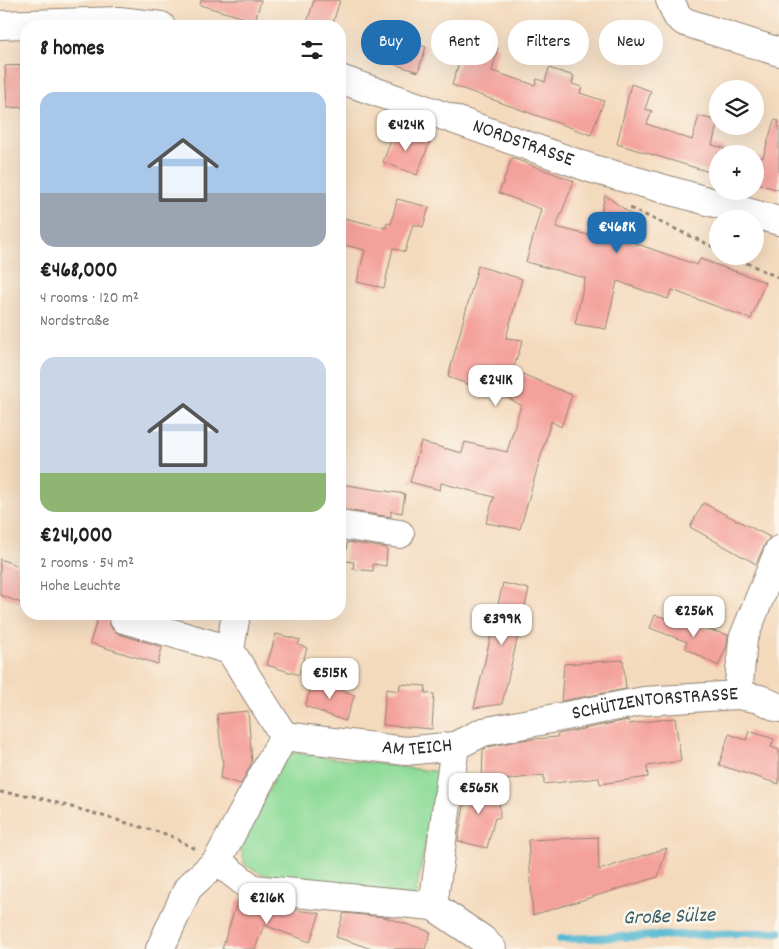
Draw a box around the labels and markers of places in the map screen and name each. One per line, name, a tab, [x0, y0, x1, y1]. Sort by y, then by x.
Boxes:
pin: €424K	[371, 110, 441, 152]
pin: €468K	[582, 212, 652, 254]
pin: €241K	[461, 364, 531, 407]
pin: €256K	[659, 596, 729, 638]
pin: €399K	[467, 604, 537, 646]
pin: €515K	[295, 658, 365, 700]
pin: €565K	[444, 772, 514, 815]
pin: €216K	[232, 882, 302, 925]

